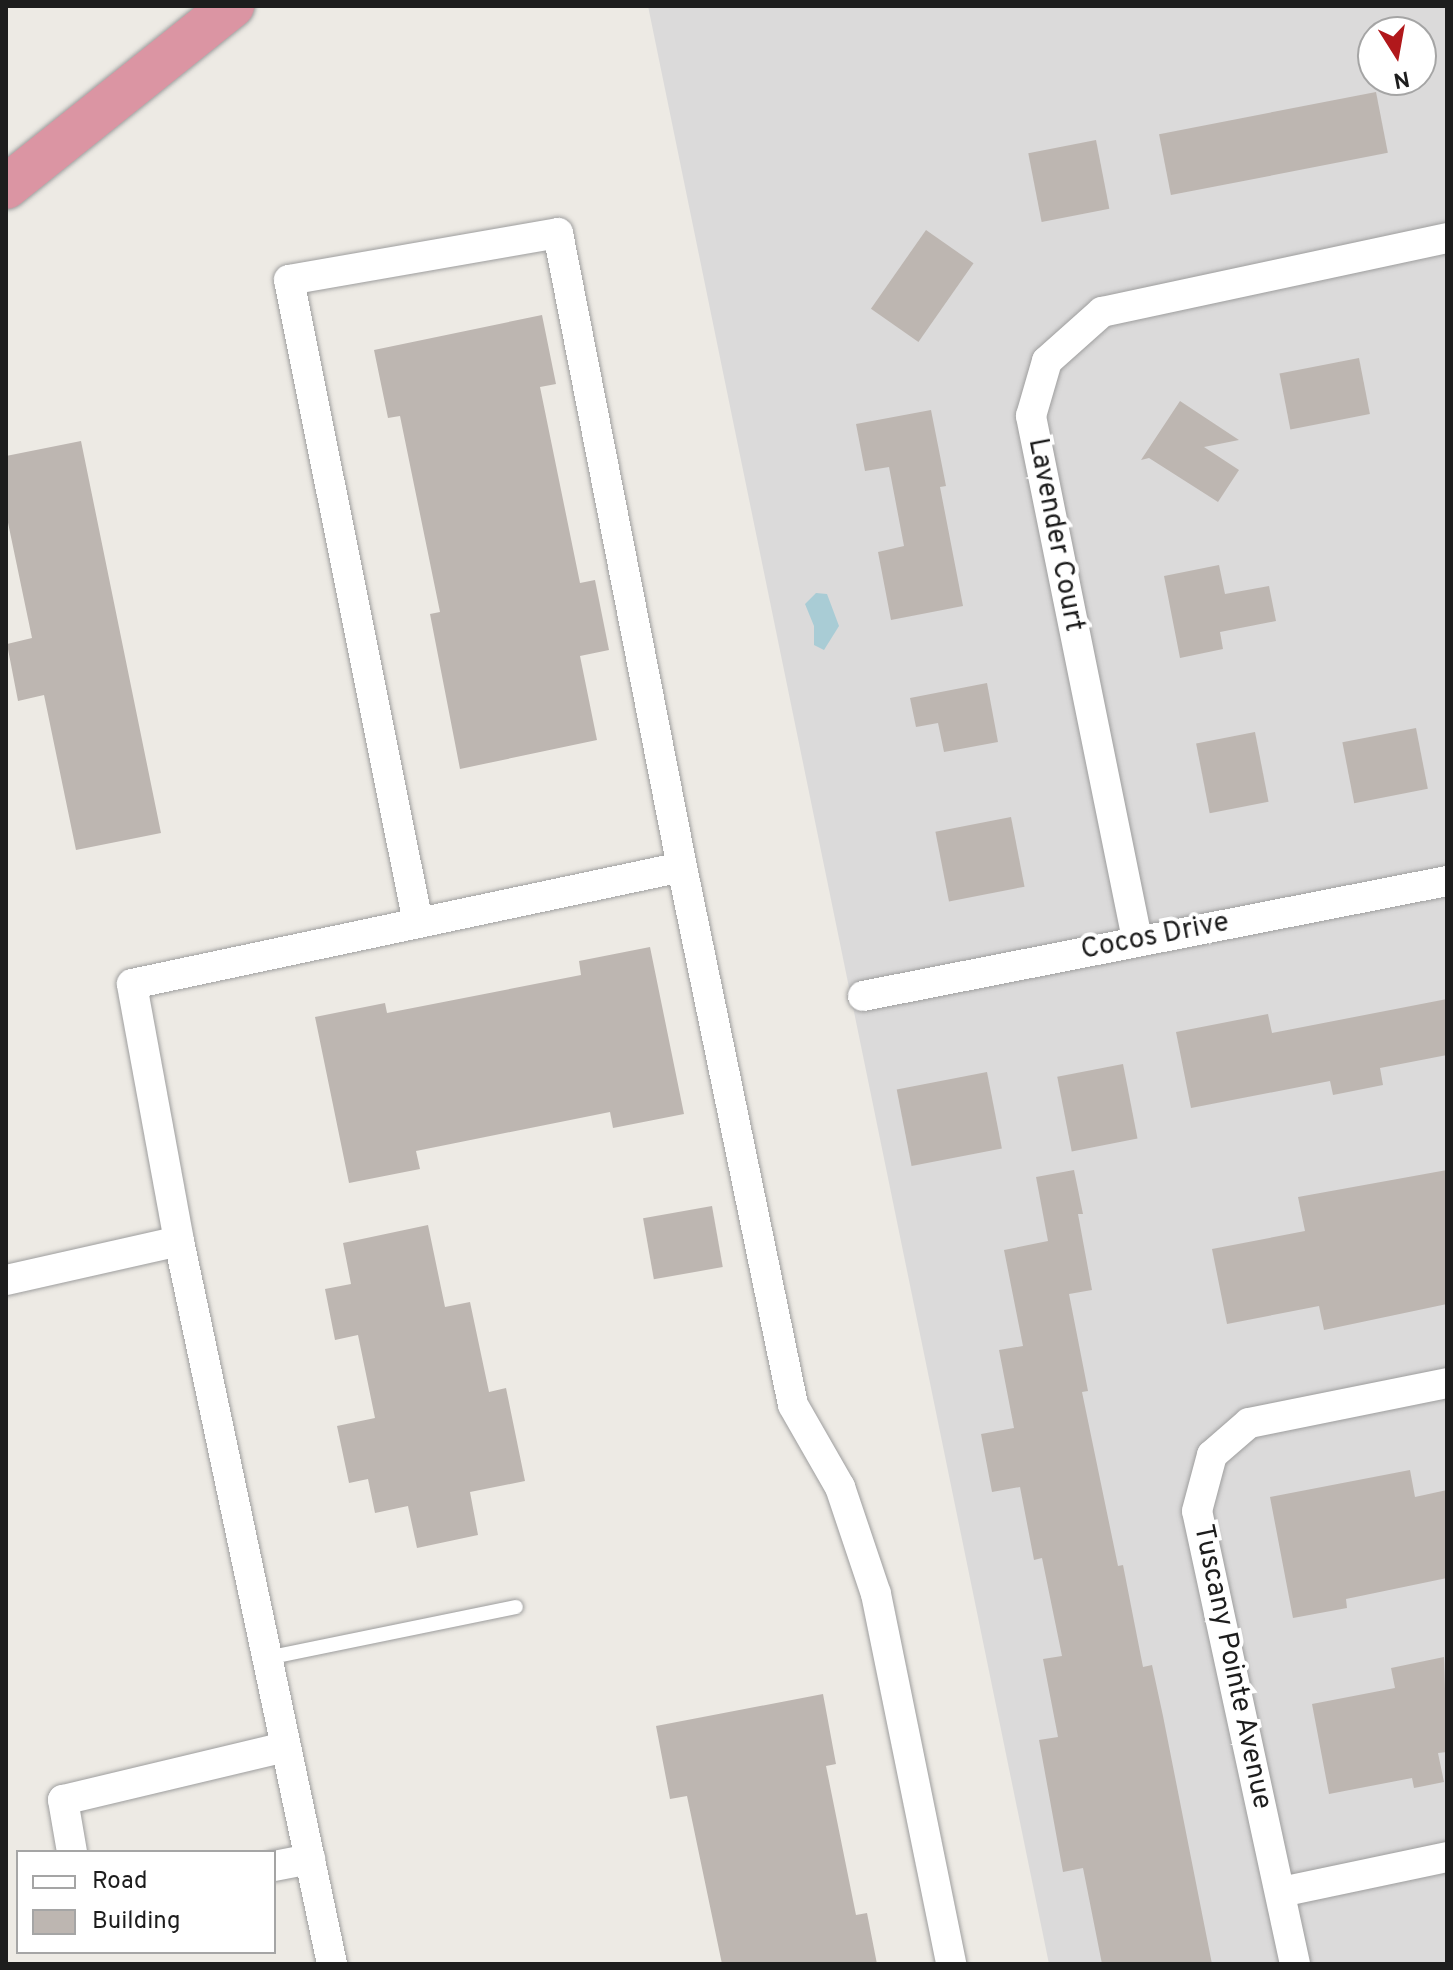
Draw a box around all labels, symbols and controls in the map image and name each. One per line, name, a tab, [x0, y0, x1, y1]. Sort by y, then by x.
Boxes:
north arrow	[1357, 16, 1437, 96]
text: N	[1391, 63, 1412, 93]
street label: Lavender Court	[1020, 435, 1090, 635]
street label: Cocos Drive	[1078, 906, 1232, 968]
street label: Tuscany Pointe Avenue	[1185, 1521, 1279, 1813]
legend	[16, 1850, 276, 1954]
text: Road	[92, 1867, 148, 1897]
text: Building	[92, 1907, 181, 1937]

